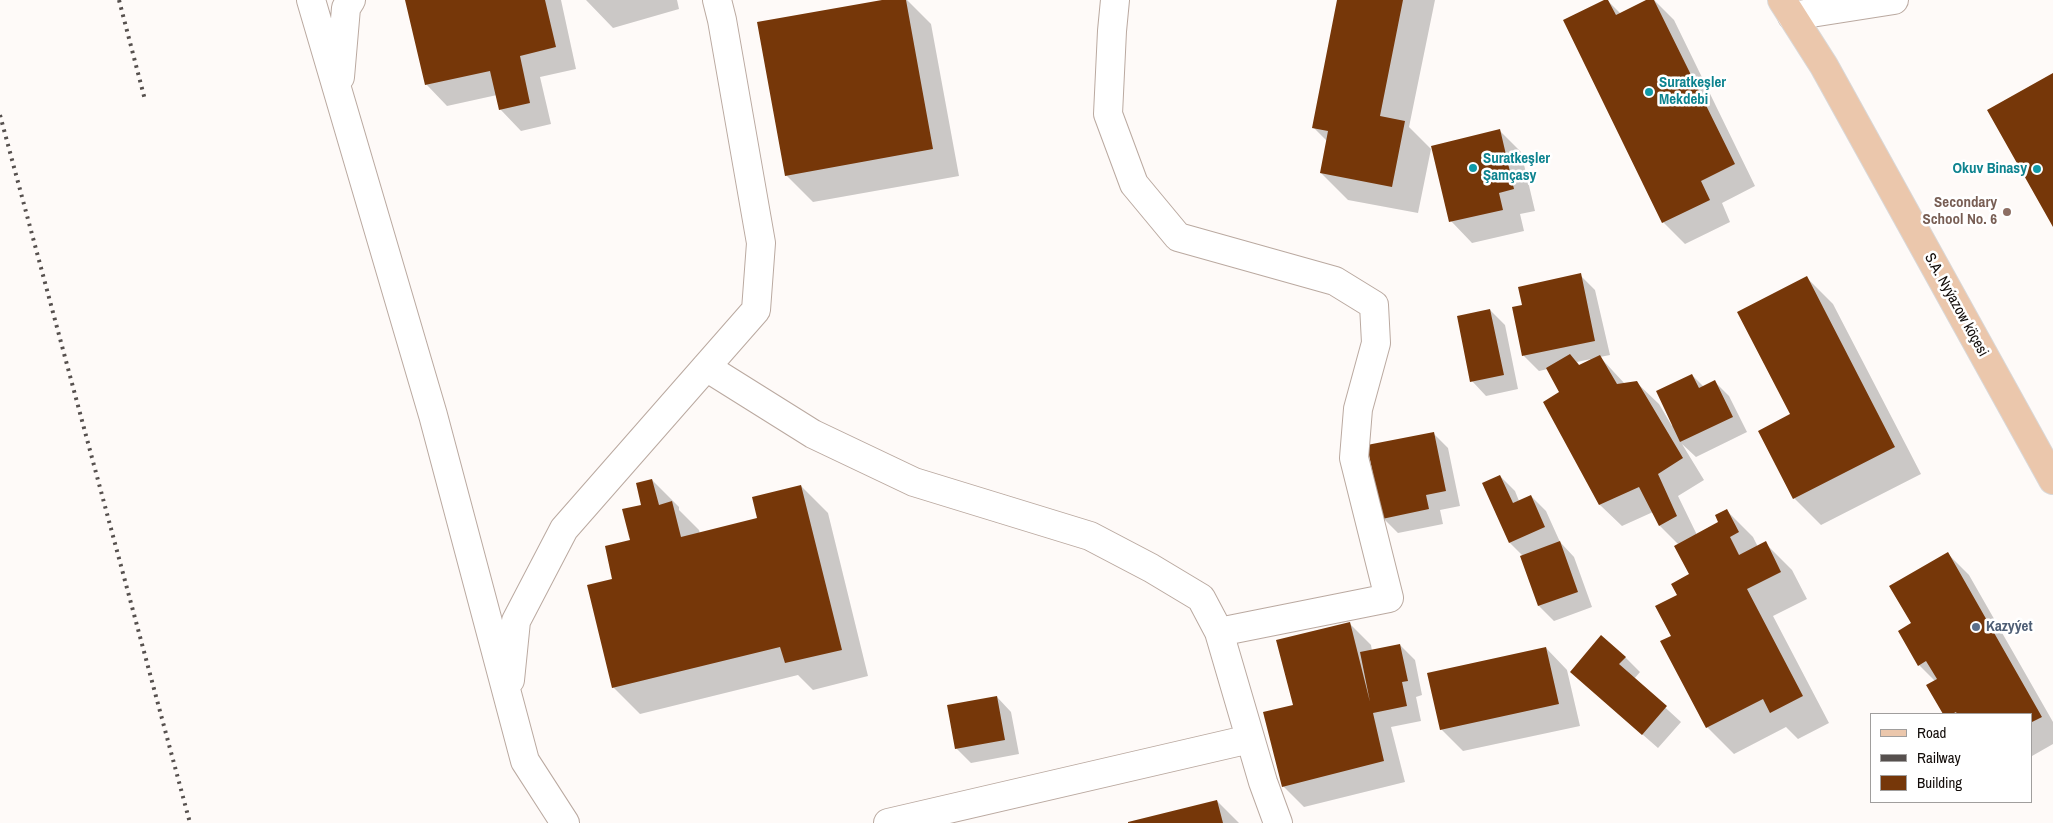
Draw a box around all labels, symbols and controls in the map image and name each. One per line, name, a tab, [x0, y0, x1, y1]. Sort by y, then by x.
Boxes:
place label: Suratkeşler Mekdebi	[1659, 74, 1726, 109]
marker: Suratkeşler Mekdebi	[1643, 86, 1655, 98]
place label: Suratkeşler Şamçasy	[1483, 150, 1550, 185]
place label: Okuv Binasy	[1952, 160, 2027, 178]
marker: Suratkeşler Şamçasy	[1467, 162, 1479, 174]
marker: Okuv Binasy	[2031, 163, 2043, 175]
place label: Secondary School No. 6	[1922, 194, 1997, 229]
marker: Secondary School No. 6	[2001, 206, 2013, 218]
street label: S.A. Nyýazow köçesi	[1920, 250, 1992, 360]
place label: Kazyýet	[1986, 618, 2032, 636]
marker: Kazyýet	[1970, 621, 1982, 633]
legend	[1870, 713, 2033, 803]
text: Road	[1917, 722, 1946, 743]
text: Railway	[1917, 747, 1961, 768]
text: Building	[1917, 772, 1962, 793]

